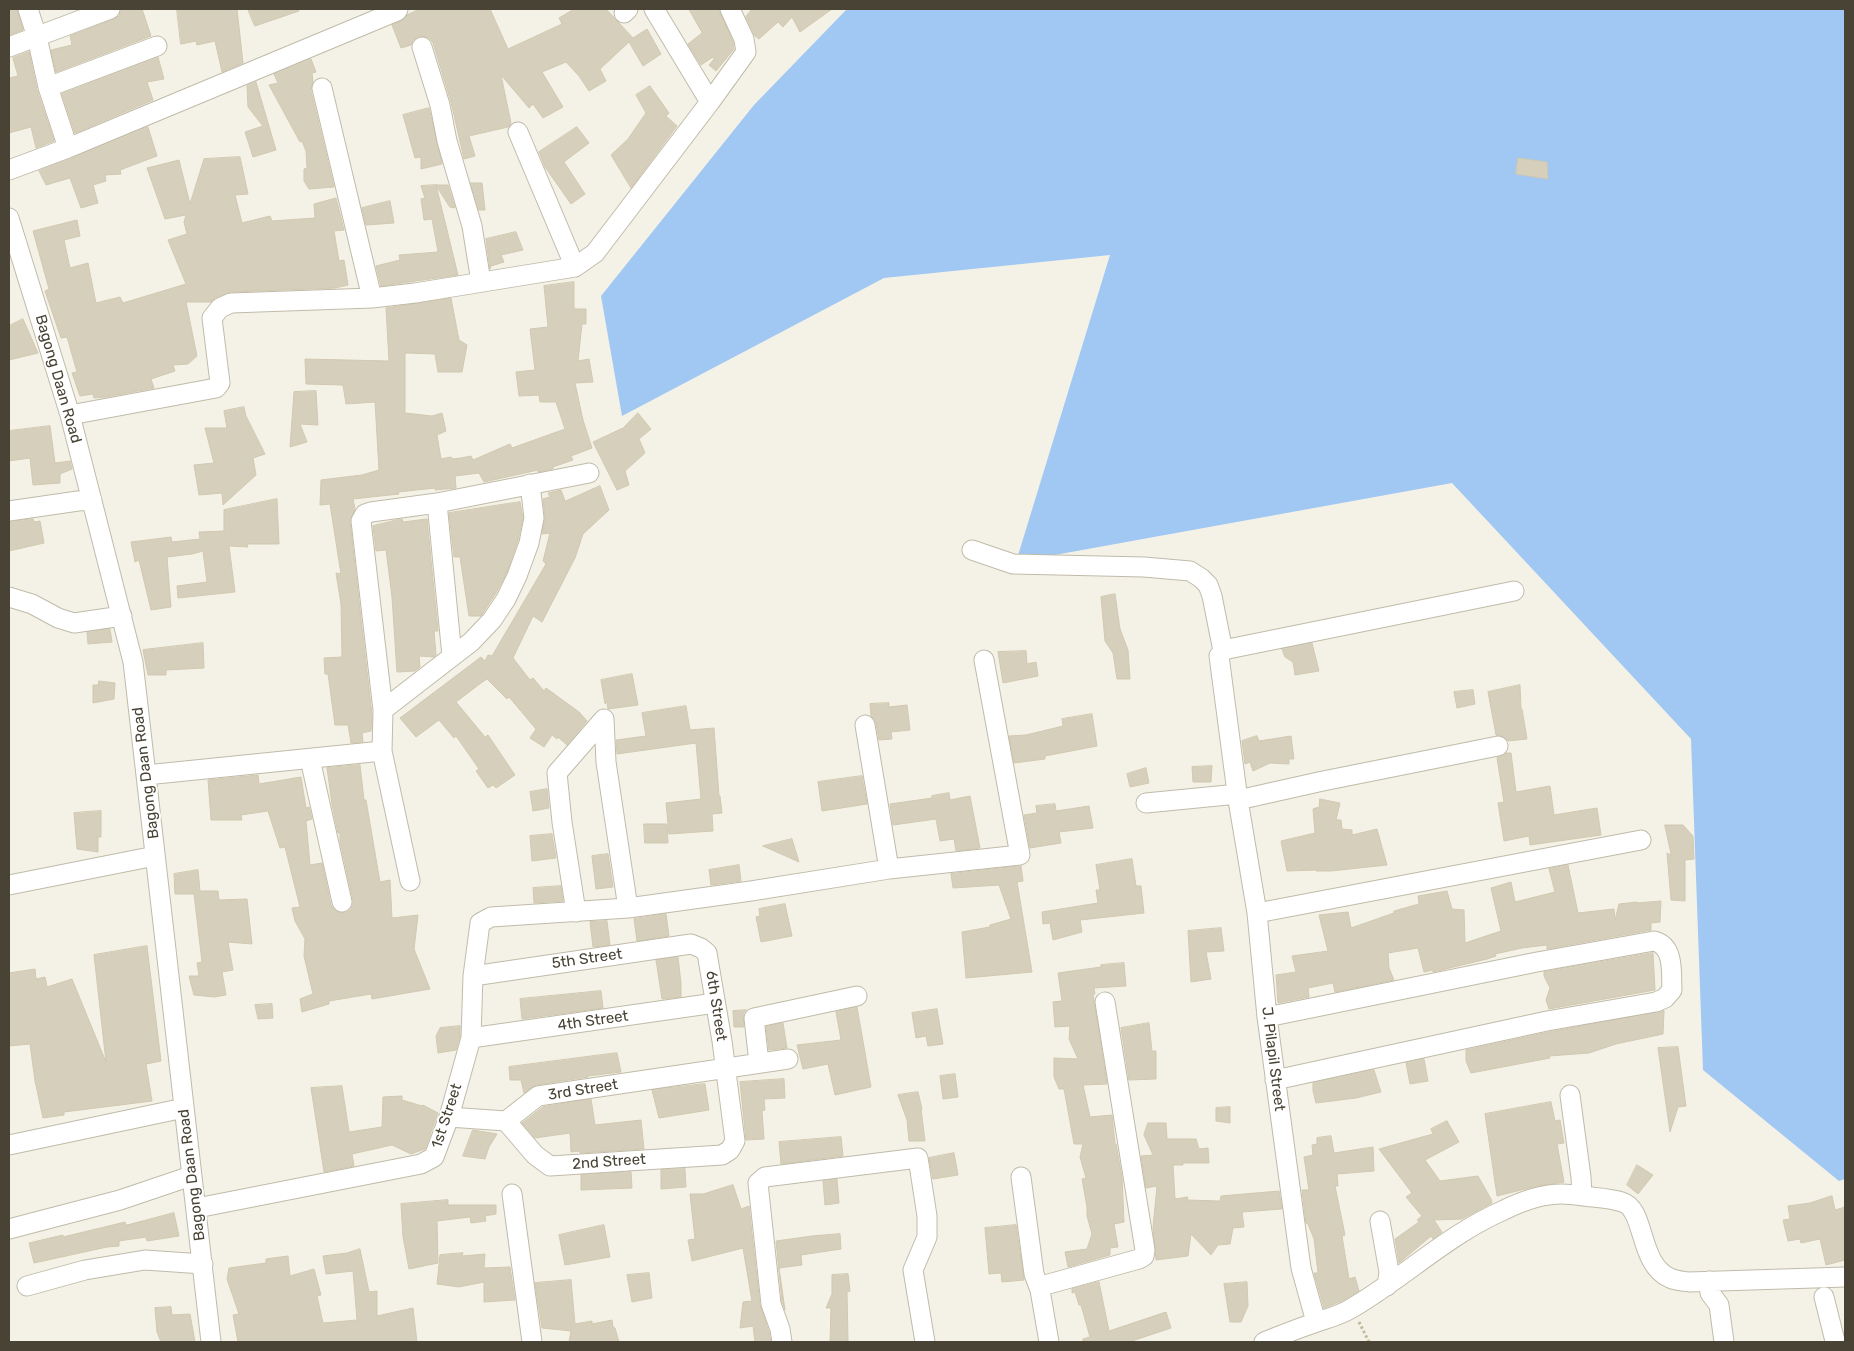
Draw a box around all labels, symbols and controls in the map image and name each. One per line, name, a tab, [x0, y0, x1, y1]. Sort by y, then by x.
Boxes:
street label: Bagong Daan Road	[31, 313, 85, 445]
street label: Bagong Daan Road	[129, 706, 163, 840]
street label: 5th Street	[551, 945, 623, 973]
street label: 6th Street	[702, 969, 730, 1043]
street label: J. Pilapil Street	[1258, 1006, 1288, 1112]
street label: 4th Street	[556, 1007, 630, 1035]
street label: 3rd Street	[547, 1076, 619, 1104]
street label: 1st Street	[428, 1081, 466, 1151]
street label: Bagong Daan Road	[175, 1108, 209, 1242]
street label: 2nd Street	[572, 1150, 646, 1174]

